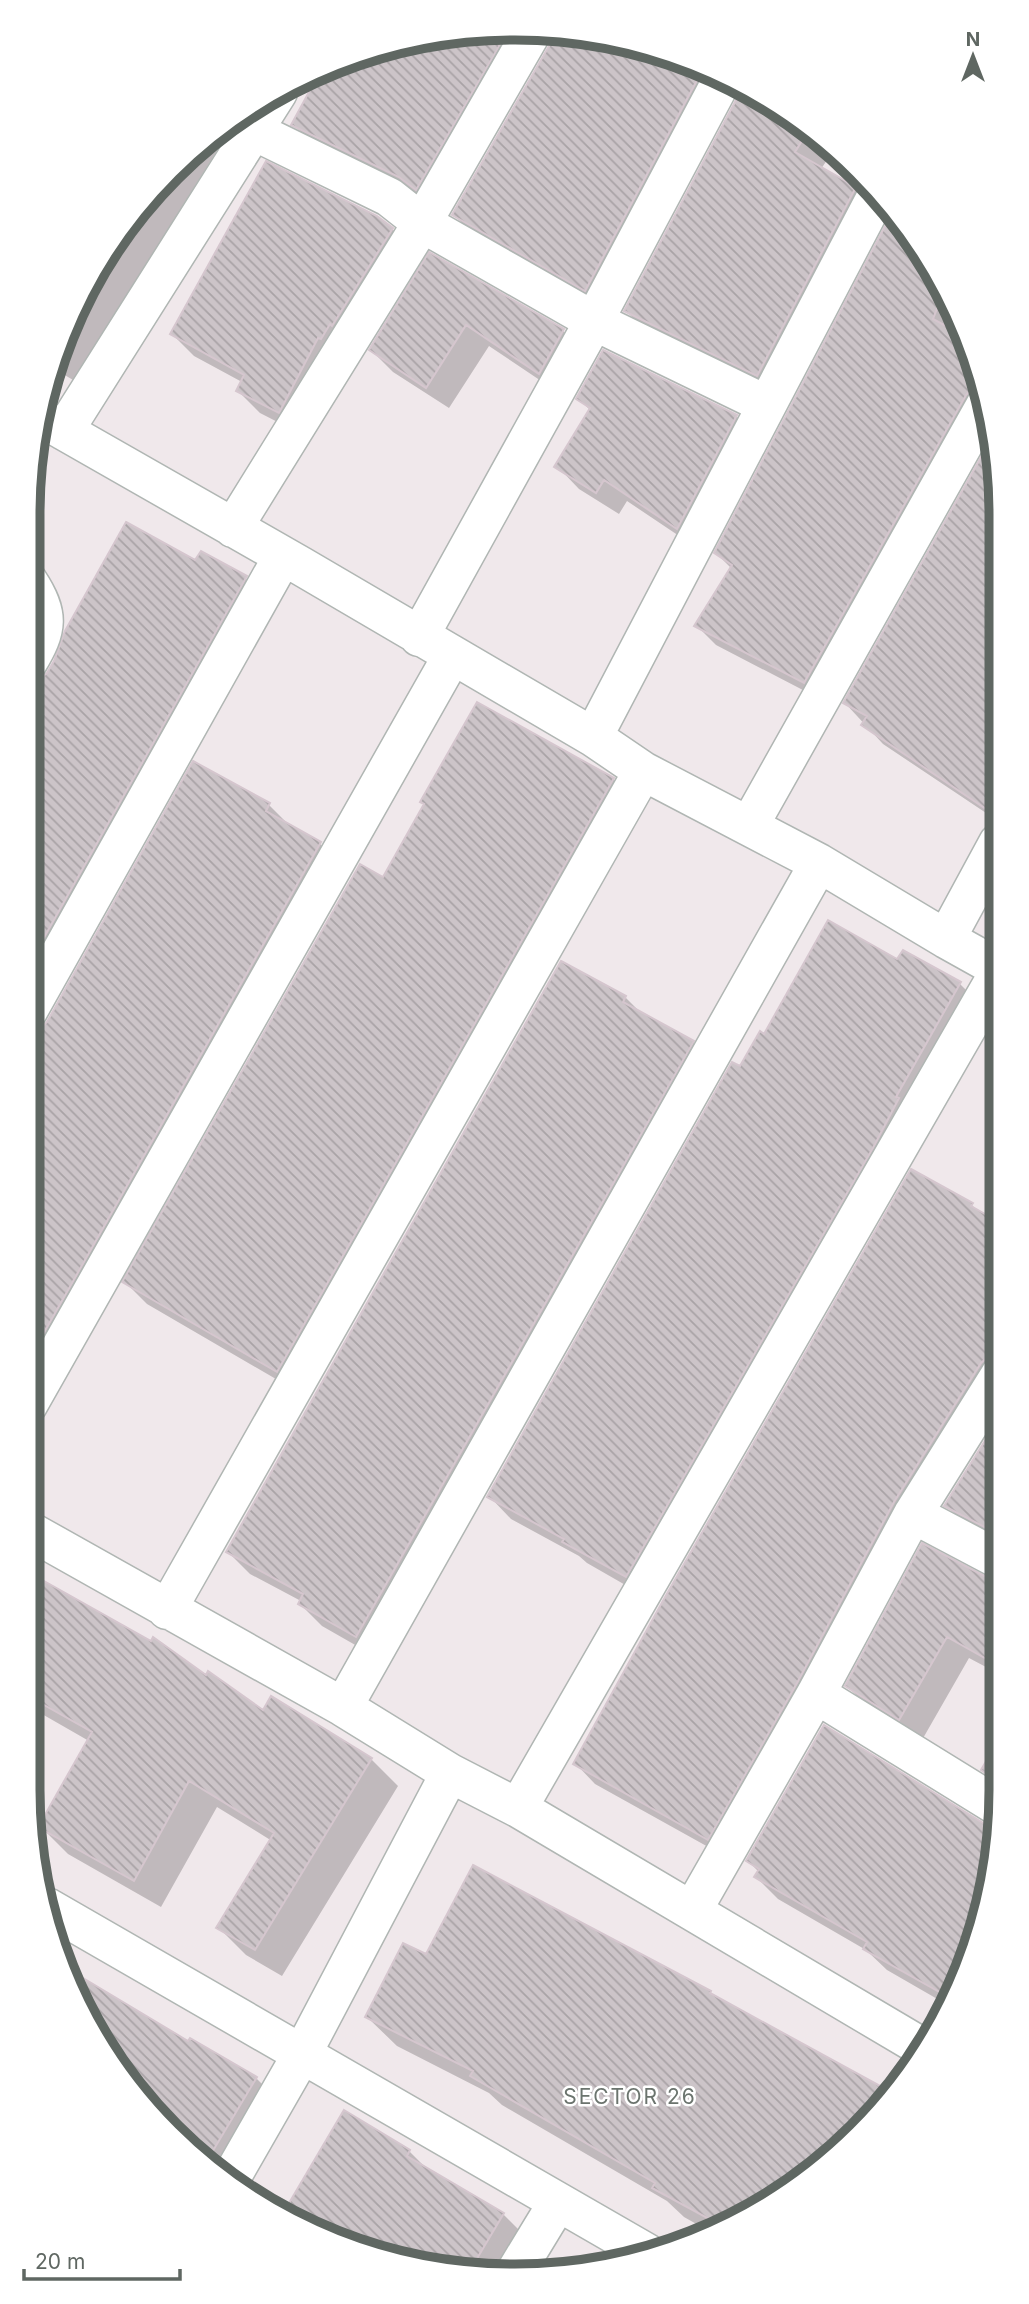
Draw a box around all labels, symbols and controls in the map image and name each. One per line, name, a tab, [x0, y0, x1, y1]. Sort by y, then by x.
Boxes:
north arrow	[938, 21, 1008, 91]
text: N	[966, 28, 980, 51]
district label: SECTOR 26	[563, 2084, 697, 2109]
scale bar	[24, 2238, 180, 2282]
text: 20 m	[35, 2249, 85, 2274]

